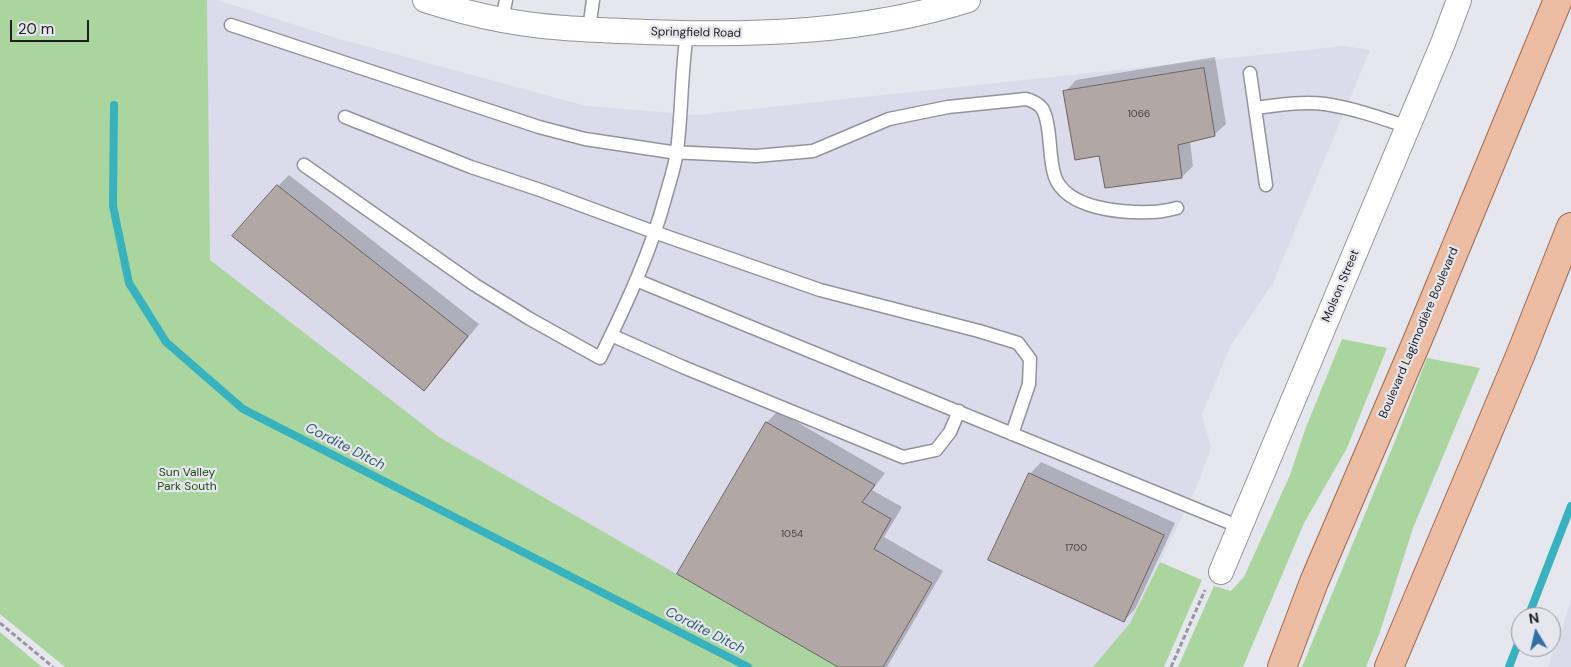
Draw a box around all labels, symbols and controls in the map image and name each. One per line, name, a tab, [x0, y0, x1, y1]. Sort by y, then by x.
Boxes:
scale bar	[12, 10, 91, 42]
text: 20 m	[18, 19, 54, 39]
street label: Springfield Road	[651, 25, 741, 41]
house number: 1066	[1128, 108, 1150, 120]
street label: Boulevard Lagimodière Boulevard	[1376, 245, 1462, 421]
street label: Molson Street	[1319, 248, 1363, 324]
water label: Cordite Ditch	[302, 420, 388, 474]
park label: Sun Valley Park South	[157, 466, 217, 494]
house number: 1054	[781, 528, 803, 540]
house number: 1700	[1065, 542, 1087, 554]
water label: Cordite Ditch	[662, 604, 748, 658]
north arrow	[1511, 607, 1561, 657]
text: N	[1527, 608, 1540, 628]

